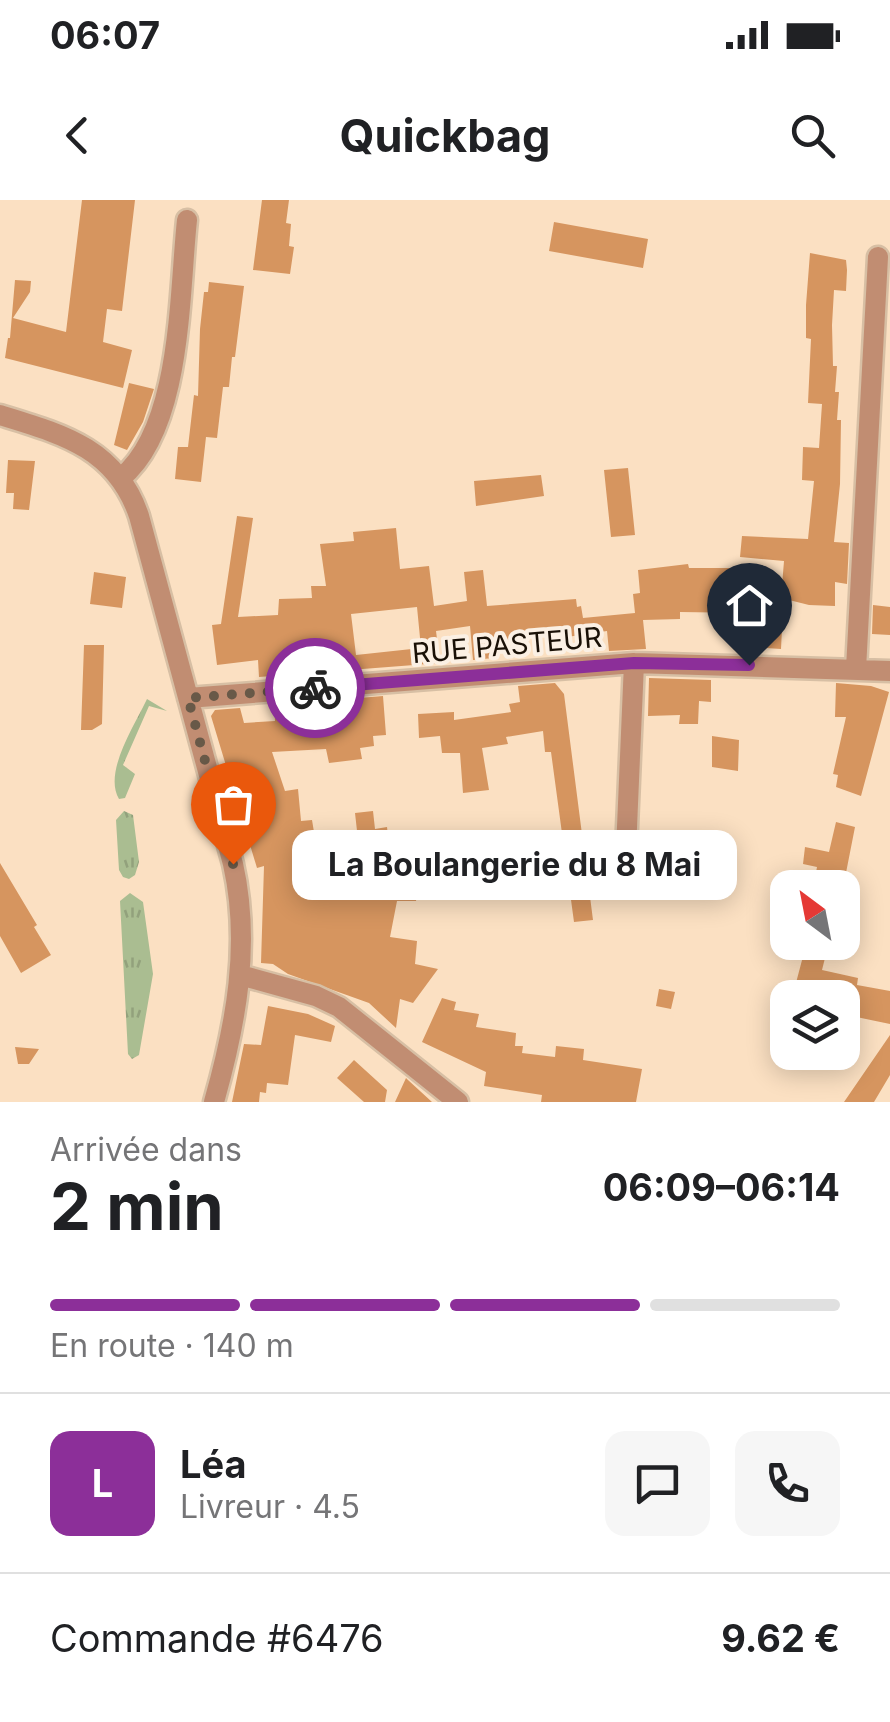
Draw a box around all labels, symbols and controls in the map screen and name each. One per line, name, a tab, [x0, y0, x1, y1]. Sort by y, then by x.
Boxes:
text: 06:07	[50, 12, 160, 58]
icon: back	[50, 108, 105, 163]
text: Quickbag	[339, 108, 551, 163]
icon: search	[785, 108, 840, 163]
pin	[707, 563, 792, 666]
icon: home	[722, 578, 777, 633]
street label: RUE PASTEUR	[411, 620, 603, 670]
courier	[265, 638, 365, 738]
icon: bike	[288, 661, 343, 716]
pin	[191, 762, 276, 865]
icon: bag	[206, 777, 261, 832]
callout: La Boulangerie du 8 Mai	[293, 829, 738, 899]
text: La Boulangerie du 8 Mai	[328, 845, 701, 884]
north arrow	[770, 870, 860, 960]
map controls	[770, 870, 860, 1070]
button: layers	[770, 980, 860, 1070]
text: Arrivée dans	[50, 1130, 242, 1169]
text: 06:09–06:14	[603, 1164, 840, 1210]
text: 2 min	[50, 1167, 224, 1246]
text: En route · 140 m	[50, 1326, 294, 1365]
button: chat	[605, 1431, 710, 1536]
button: phone	[735, 1431, 840, 1536]
text: Léa	[180, 1441, 247, 1487]
text: L	[92, 1460, 113, 1506]
text: Livreur · 4.5	[180, 1487, 360, 1526]
text: Commande #6476	[50, 1615, 384, 1661]
text: 9.62 €	[721, 1615, 840, 1661]

